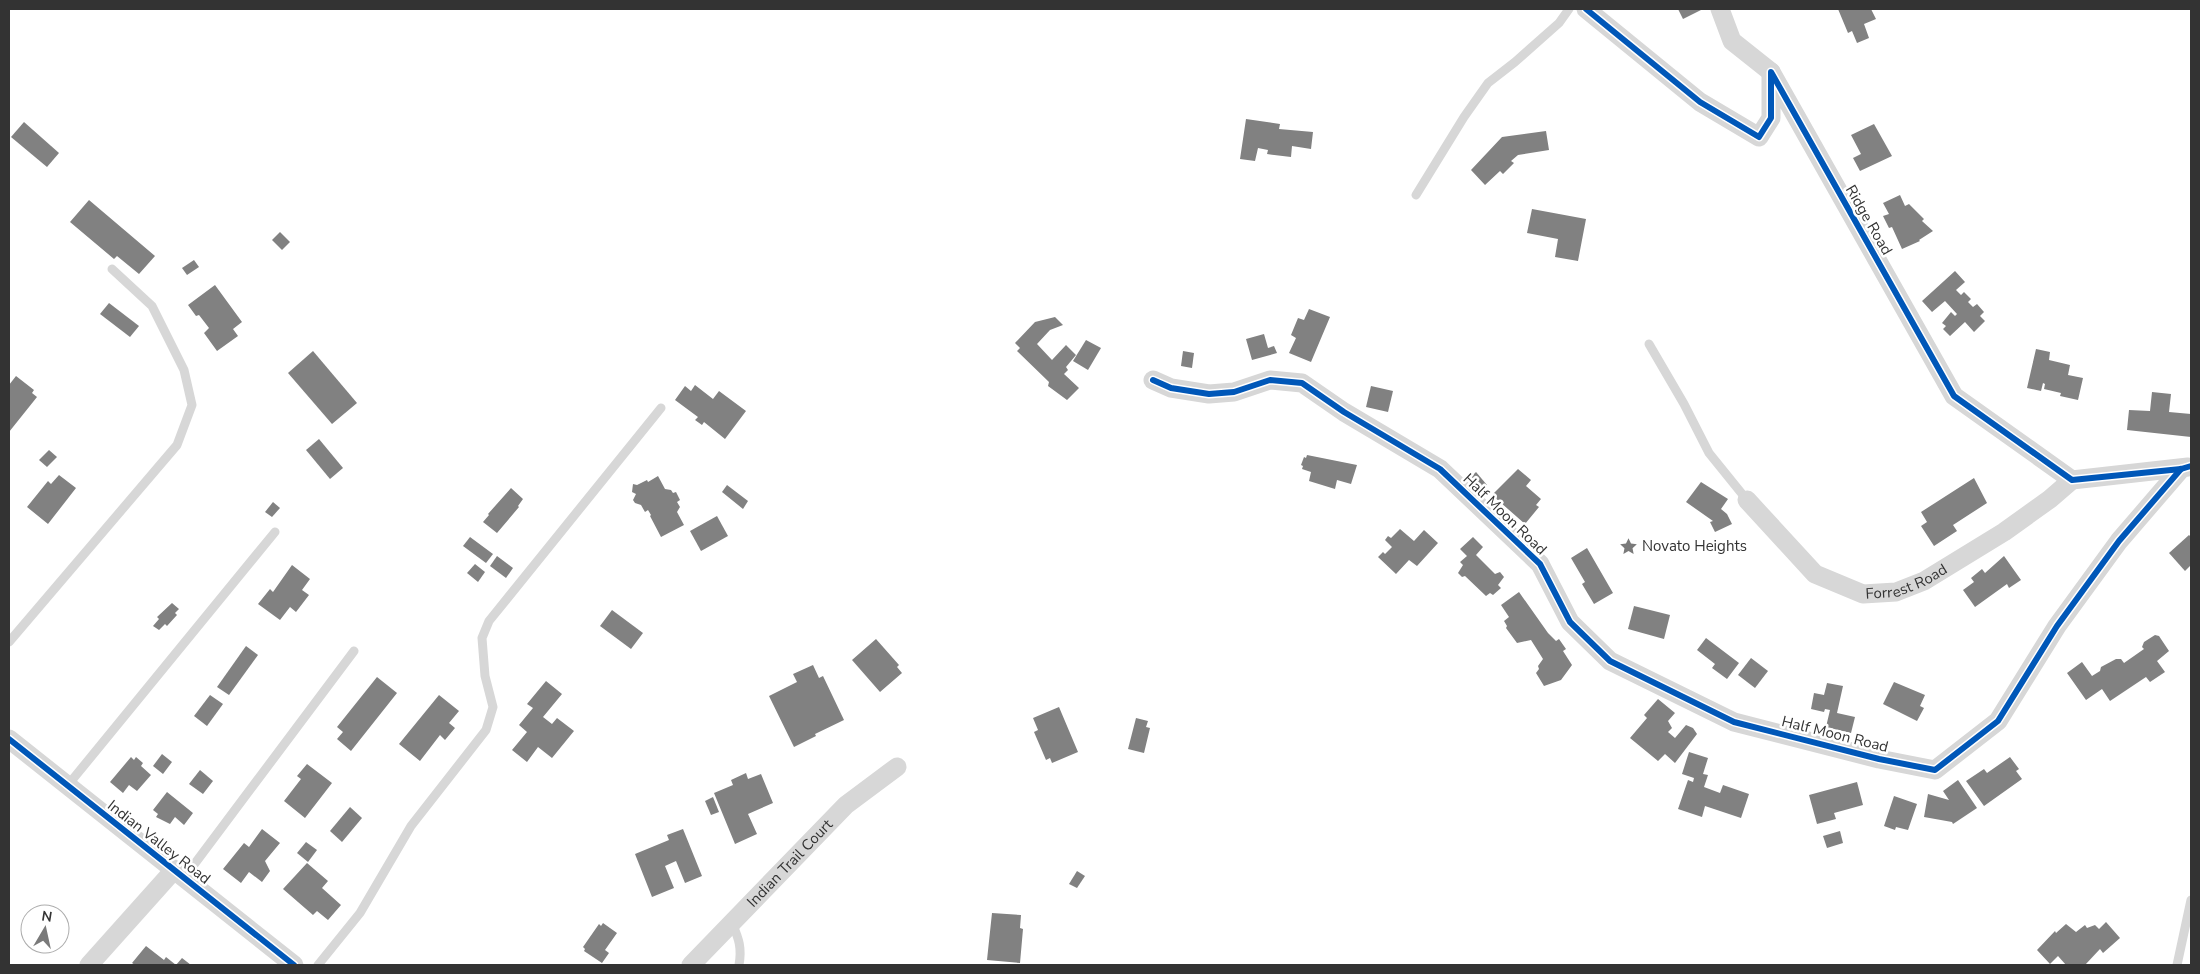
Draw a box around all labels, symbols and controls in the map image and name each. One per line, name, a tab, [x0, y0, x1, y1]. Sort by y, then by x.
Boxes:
street label: Ridge Road	[1841, 181, 1897, 259]
street label: Half Moon Road	[1459, 469, 1551, 559]
place icon: Novato Heights	[1618, 536, 1638, 556]
place label: Novato Heights	[1642, 536, 1747, 556]
street label: Forrest Road	[1865, 559, 1951, 604]
street label: Half Moon Road	[1780, 711, 1890, 757]
street label: Indian Valley Road	[103, 795, 215, 889]
street label: Indian Trail Court	[743, 814, 838, 911]
north arrow	[20, 904, 70, 954]
text: N	[40, 906, 54, 927]

